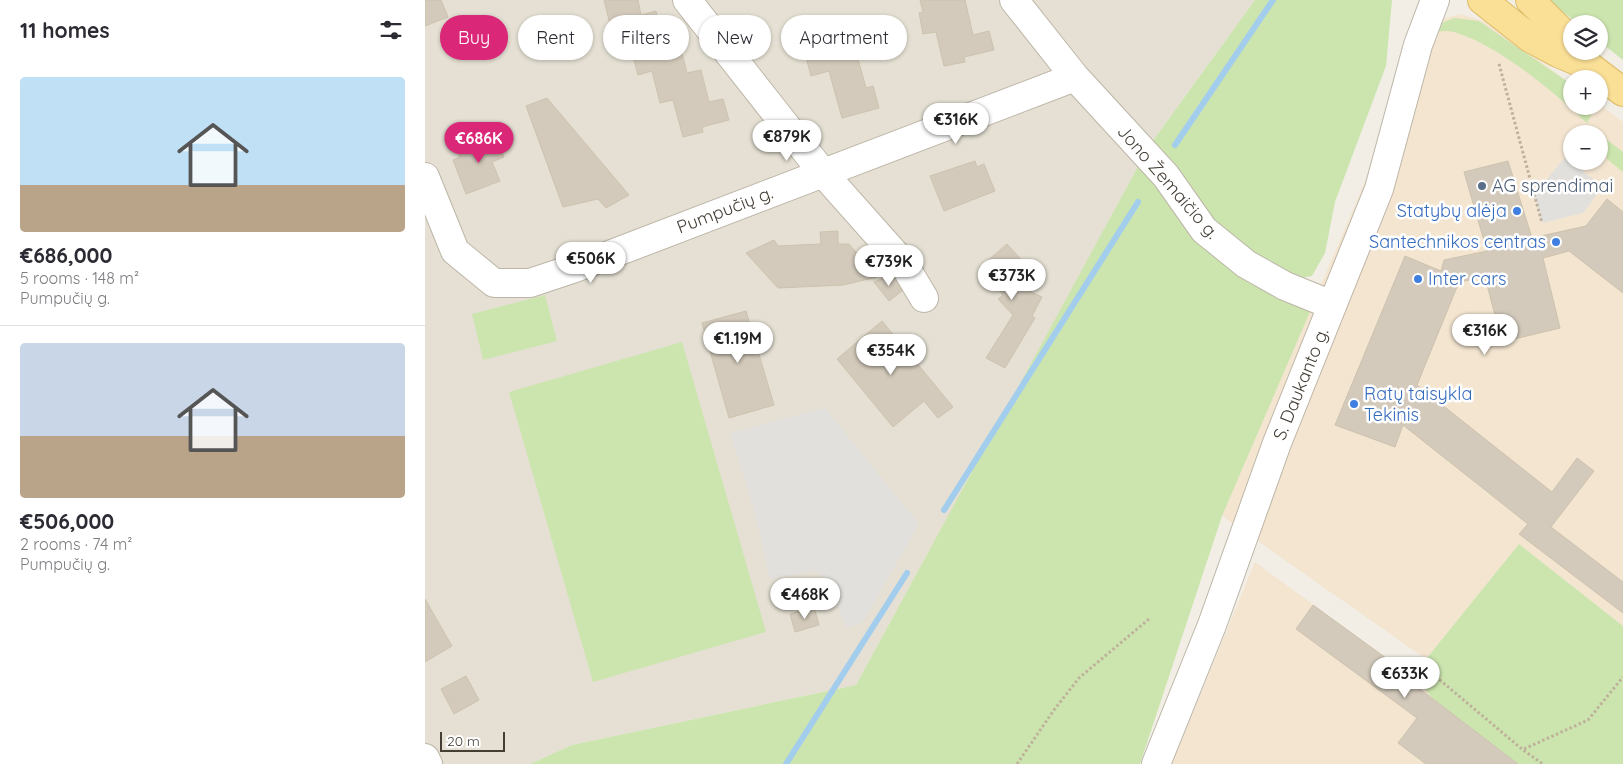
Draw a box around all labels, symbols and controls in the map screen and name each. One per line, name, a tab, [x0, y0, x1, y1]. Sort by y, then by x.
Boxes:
chip: Buy	[440, 15, 508, 60]
chip: Rent	[518, 15, 593, 60]
chip: Filters	[603, 15, 689, 60]
chip: New	[699, 15, 771, 60]
chip: Apartment	[781, 15, 907, 60]
map controls	[1563, 15, 1608, 170]
button: layers	[1563, 15, 1608, 60]
icon: filters	[377, 16, 405, 44]
text: 11 homes	[20, 17, 110, 43]
button: +	[1563, 70, 1608, 115]
pin: €316K	[921, 102, 991, 145]
text: €316K	[934, 109, 978, 129]
icon: home	[168, 110, 258, 200]
pin: €879K	[752, 120, 822, 162]
street label: Jono Žemaičio g.	[1113, 120, 1224, 243]
pin: €686K	[444, 121, 514, 164]
button: −	[1563, 125, 1608, 170]
text: €879K	[763, 126, 811, 146]
text: €686K	[456, 128, 502, 148]
place label: AG sprendimai	[1492, 174, 1613, 197]
marker: AG sprendimai	[1476, 180, 1488, 192]
street label: Pumpučių g.	[673, 181, 776, 238]
place label: Statybų alėja	[1397, 199, 1507, 222]
marker: Statybų alėja	[1511, 205, 1523, 217]
place label: Santechnikos centras	[1369, 230, 1546, 253]
marker: Santechnikos centras	[1550, 236, 1562, 248]
text: €686,000	[20, 242, 112, 268]
pin: €506K	[556, 242, 626, 284]
pin: €739K	[854, 244, 924, 287]
text: €506K	[567, 248, 615, 268]
text: €739K	[866, 251, 912, 271]
pin: €373K	[977, 258, 1047, 301]
text: €373K	[989, 265, 1035, 285]
place label: Inter cars	[1428, 267, 1507, 290]
text: 5 rooms · 148 m²	[20, 268, 139, 288]
marker: Inter cars	[1412, 273, 1424, 285]
text: Pumpučių g.	[20, 288, 110, 308]
pin: €316K	[1450, 314, 1520, 356]
text: €316K	[1463, 320, 1507, 340]
pin: €1.19M	[697, 322, 779, 364]
street label: S. Daukanto g.	[1268, 324, 1334, 443]
text: €1.19M	[714, 328, 762, 348]
pin: €354K	[856, 334, 926, 376]
text: €354K	[867, 340, 915, 360]
icon: home	[168, 375, 258, 465]
place label: Ratų taisykla Tekinis	[1364, 382, 1472, 426]
marker: Ratų taisykla Tekinis	[1348, 398, 1360, 410]
text: €506,000	[20, 508, 114, 534]
text: 2 rooms · 74 m²	[20, 534, 132, 554]
text: Pumpučių g.	[20, 554, 110, 574]
pin: €468K	[770, 578, 840, 620]
text: €468K	[781, 584, 829, 604]
pin: €633K	[1370, 656, 1440, 699]
text: €633K	[1382, 663, 1428, 683]
scale bar	[440, 729, 505, 752]
text: 20 m	[447, 732, 480, 750]

